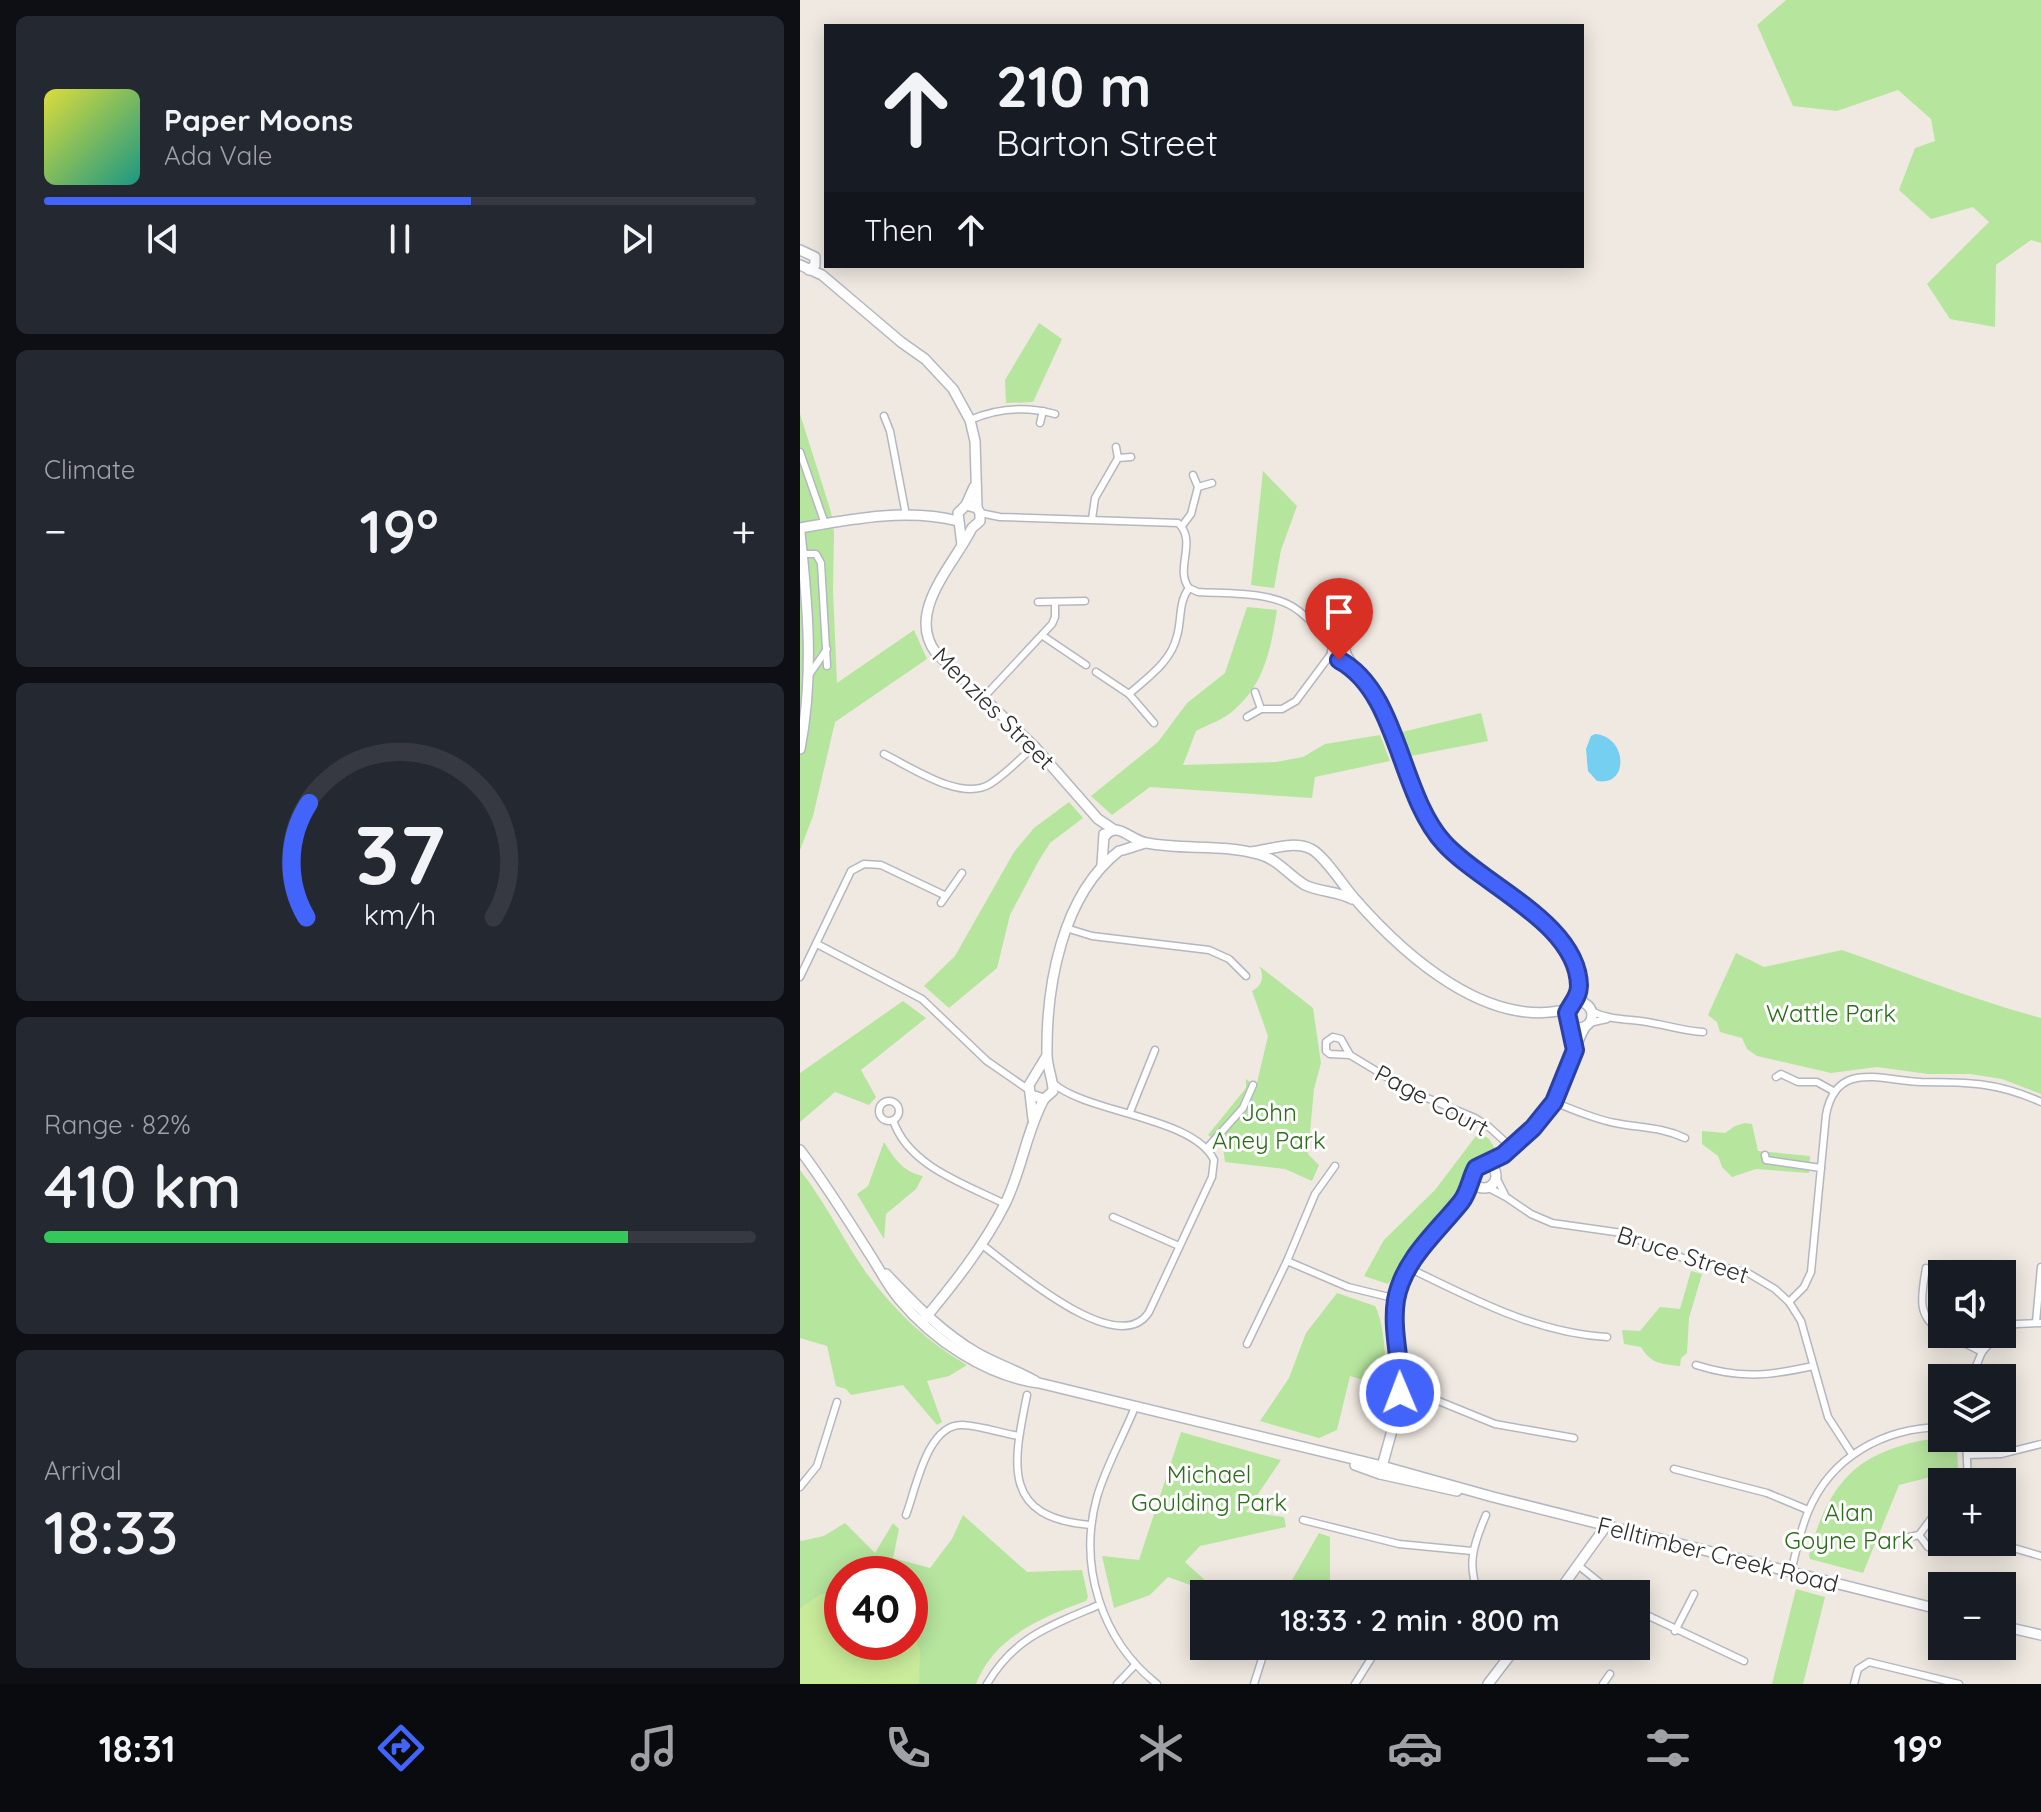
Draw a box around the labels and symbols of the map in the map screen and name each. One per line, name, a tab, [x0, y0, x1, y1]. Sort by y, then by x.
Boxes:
pin	[1305, 578, 1373, 660]
street label: Menzies Street	[927, 641, 1061, 775]
park label: Wattle Park	[1766, 998, 1896, 1028]
street label: Page Court	[1370, 1058, 1494, 1142]
park label: John Aney Park	[1212, 1097, 1326, 1155]
street label: Bruce Street	[1613, 1219, 1753, 1289]
position arrow	[1358, 1351, 1442, 1435]
park label: Michael Goulding Park	[1131, 1459, 1287, 1517]
park label: Alan Goyne Park	[1784, 1497, 1914, 1555]
street label: Felltimber Creek Road	[1594, 1510, 1842, 1598]
speed limit sign: 40	[824, 1556, 928, 1660]

